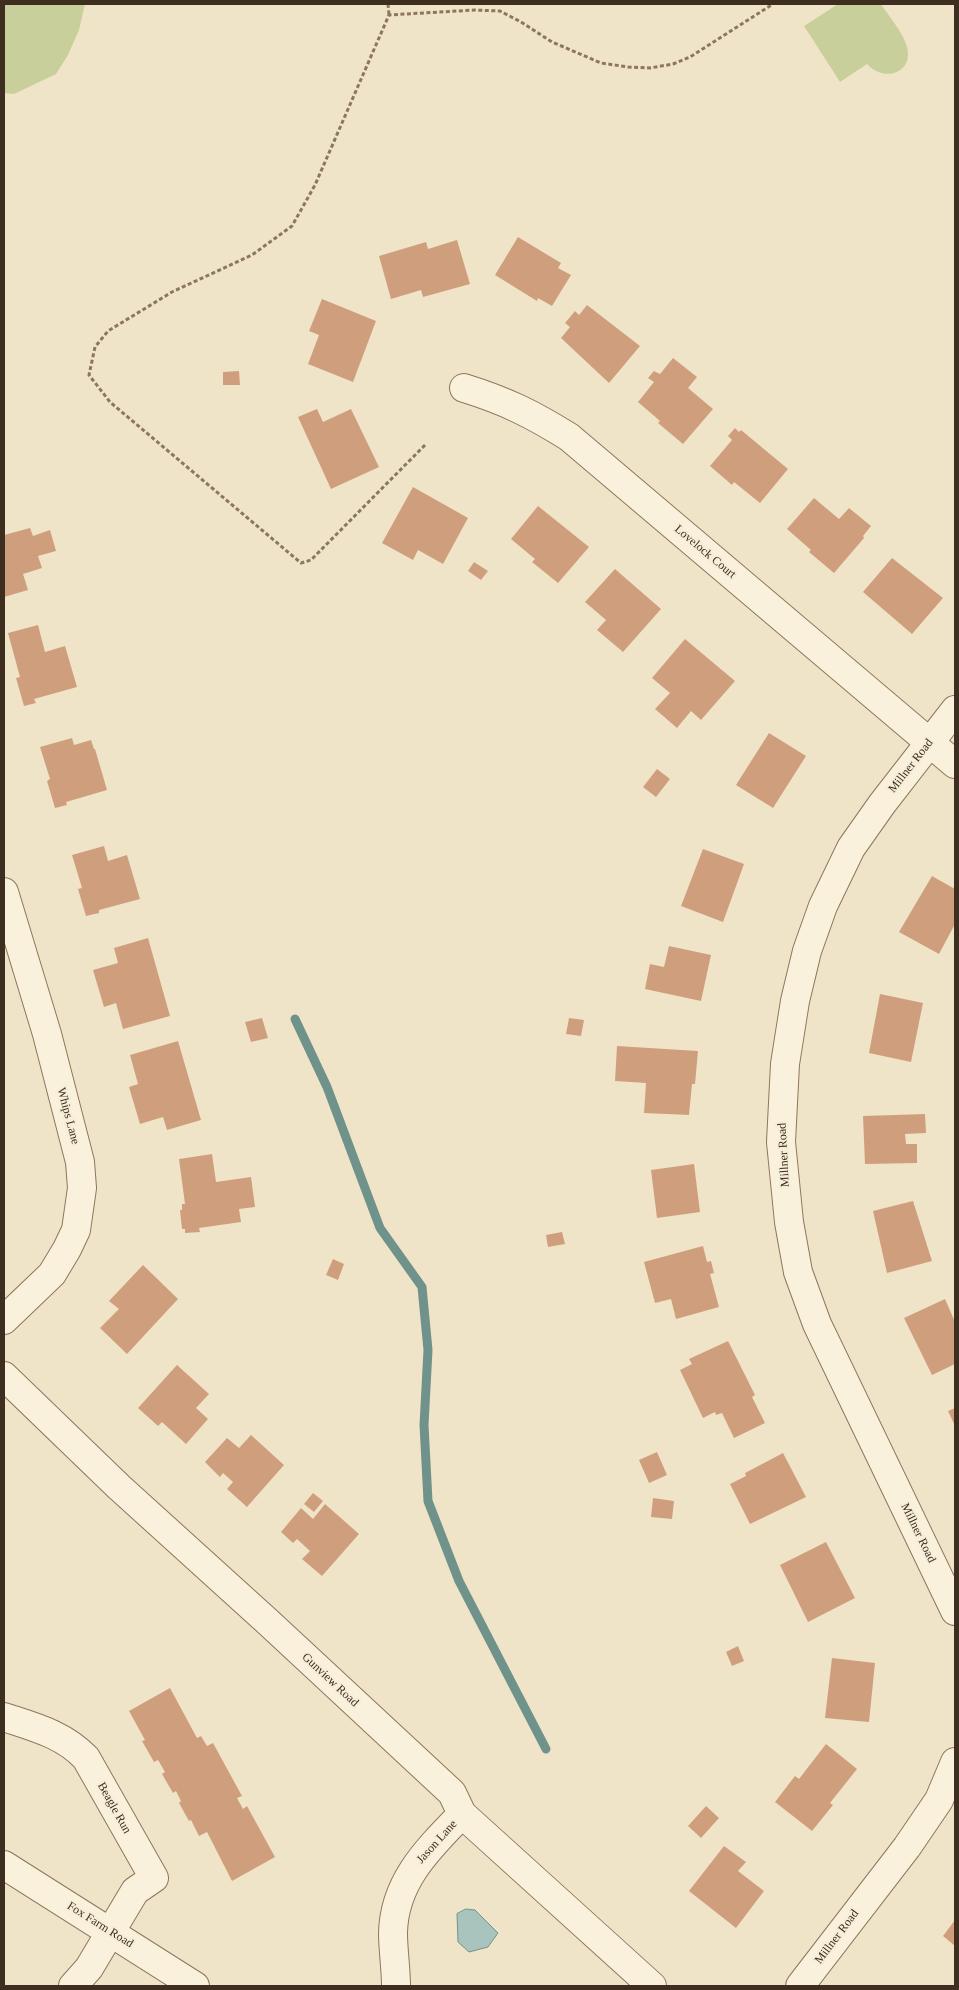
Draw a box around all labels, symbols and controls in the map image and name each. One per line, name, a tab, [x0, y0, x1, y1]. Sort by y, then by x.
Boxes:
street label: Lovelock Court	[671, 522, 739, 582]
street label: Millner Road	[886, 736, 936, 796]
street label: Whips Lane	[53, 1086, 83, 1146]
street label: Millner Road	[775, 1123, 793, 1187]
street label: Millner Road	[897, 1501, 939, 1565]
street label: Gunview Road	[299, 1650, 361, 1710]
street label: Beagle Run	[94, 1780, 134, 1836]
street label: Jason Lane	[414, 1817, 460, 1867]
street label: Fox Farm Road	[64, 1899, 136, 1951]
street label: Millner Road	[812, 1907, 862, 1967]

